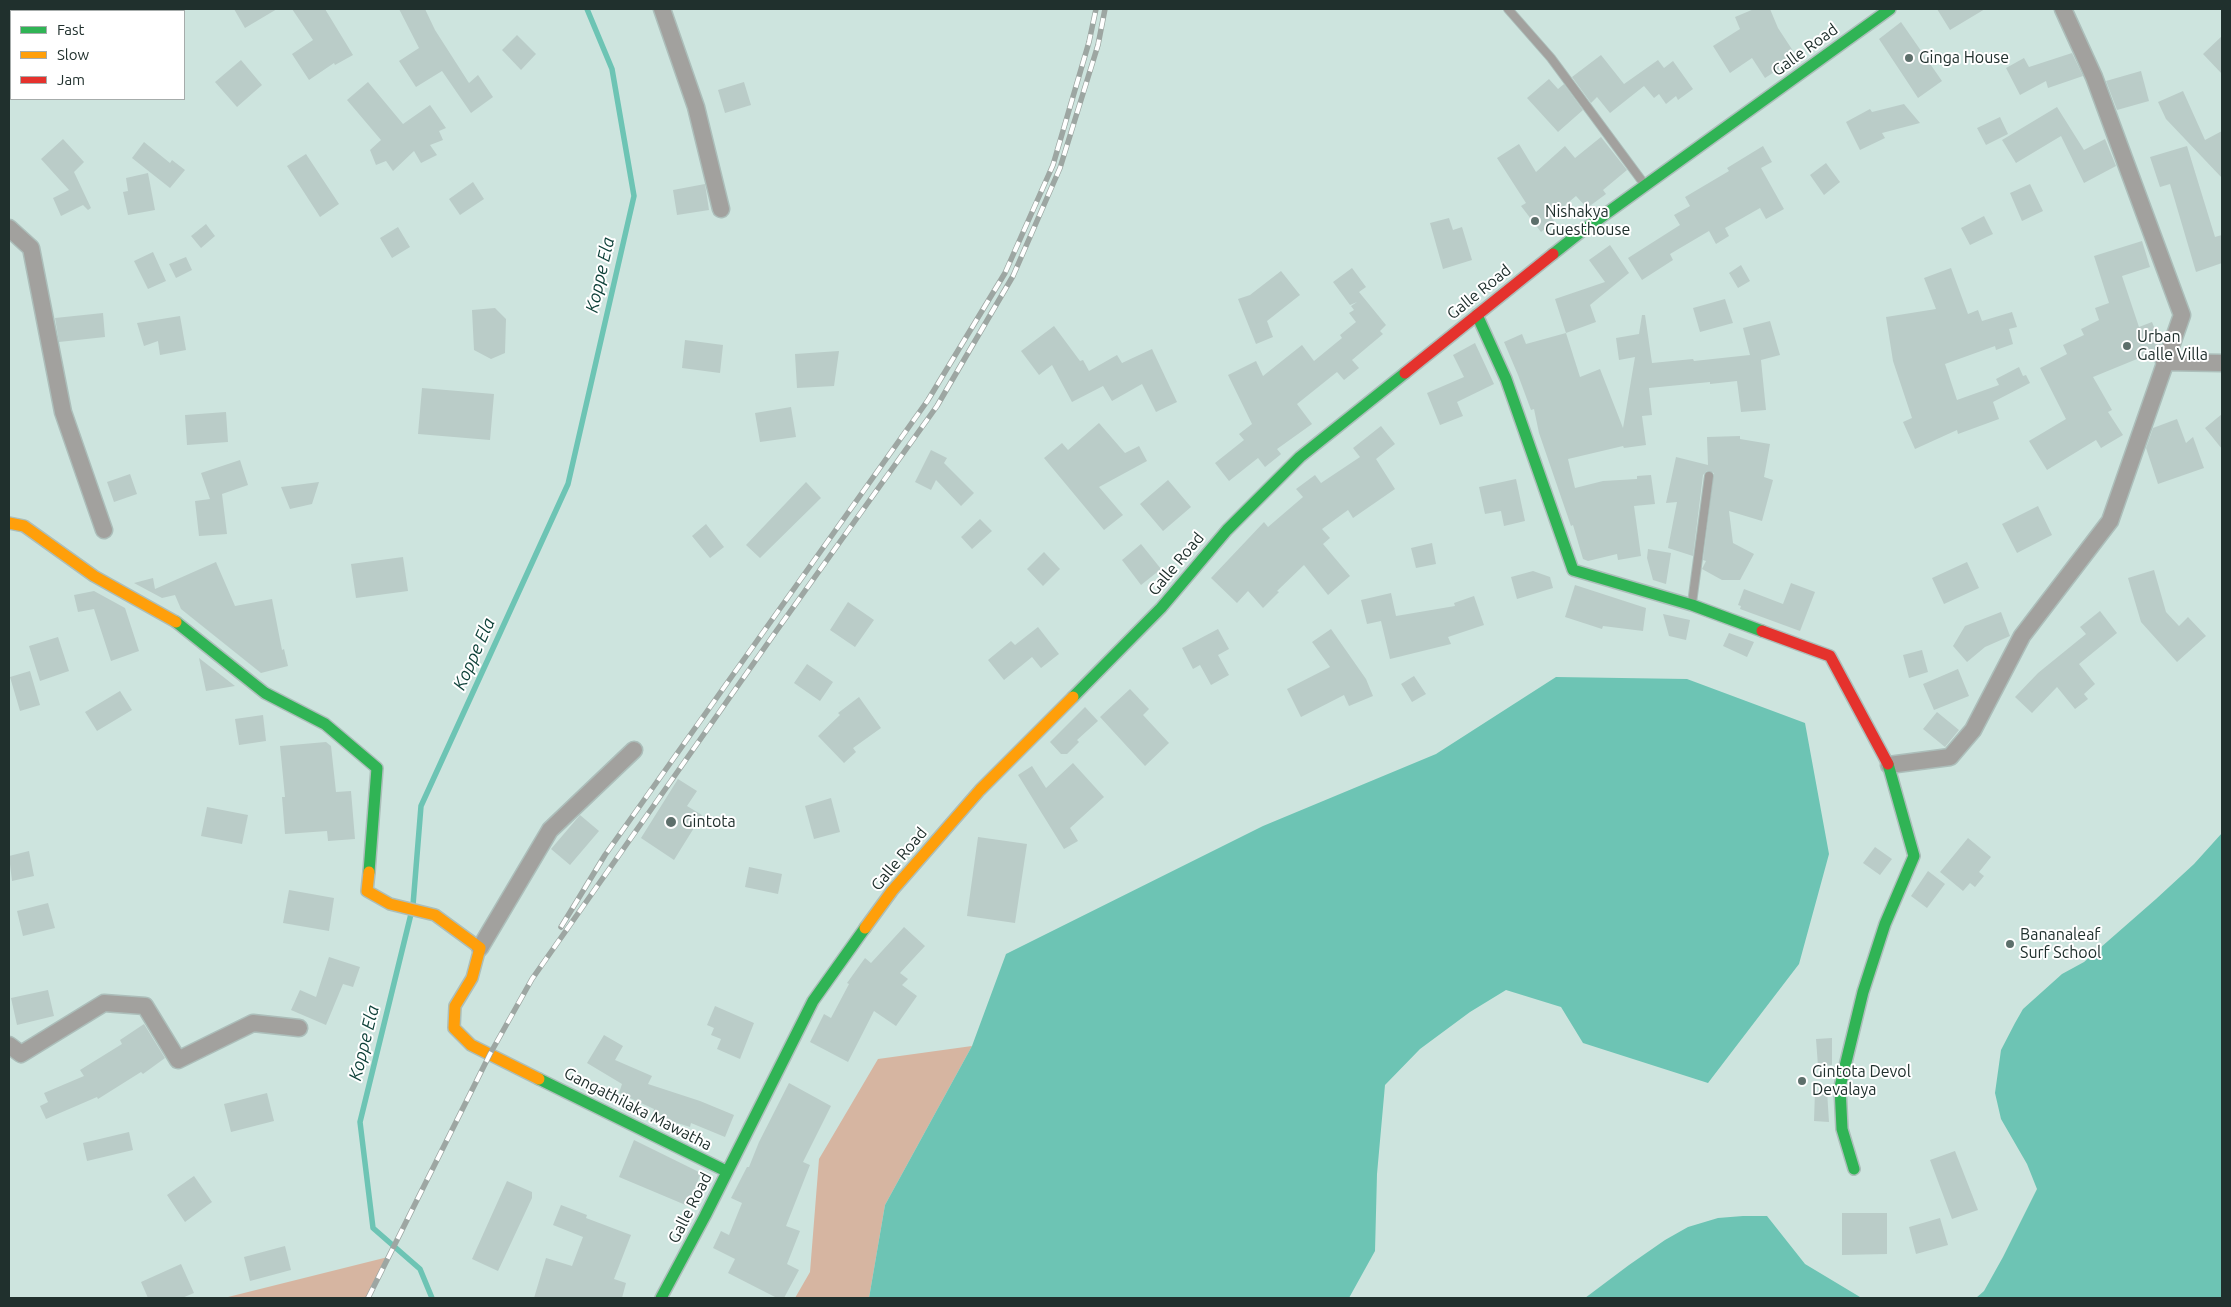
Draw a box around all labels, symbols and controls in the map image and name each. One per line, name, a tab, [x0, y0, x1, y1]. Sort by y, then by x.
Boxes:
legend	[10, 10, 185, 100]
street label: Galle Road	[1768, 20, 1842, 80]
text: Fast	[57, 21, 84, 38]
text: Slow	[57, 46, 89, 63]
place label: Ginga House	[1919, 48, 2009, 68]
marker: Ginga House	[1903, 52, 1915, 64]
text: Jam	[57, 71, 85, 88]
place label: Nishakya Guesthouse	[1545, 202, 1630, 240]
marker: Nishakya Guesthouse	[1529, 215, 1541, 227]
water label: Koppe Ela	[581, 235, 619, 315]
street label: Galle Road	[1443, 260, 1515, 324]
place label: Urban Galle Villa	[2137, 327, 2208, 365]
marker: Urban Galle Villa	[2121, 340, 2133, 352]
street label: Galle Road	[1144, 528, 1208, 600]
water label: Koppe Ela	[448, 614, 500, 694]
place label: Gintota	[682, 812, 736, 832]
marker: Gintota	[664, 815, 678, 829]
street label: Galle Road	[867, 823, 931, 895]
place label: Bananaleaf Surf School	[2020, 925, 2101, 963]
marker: Bananaleaf Surf School	[2004, 938, 2016, 950]
water label: Koppe Ela	[344, 1003, 384, 1083]
place label: Gintota Devol Devalaya	[1812, 1062, 1911, 1100]
street label: Gangathilaka Mawatha	[561, 1063, 715, 1155]
marker: Gintota Devol Devalaya	[1796, 1075, 1808, 1087]
street label: Galle Road	[664, 1170, 716, 1246]

